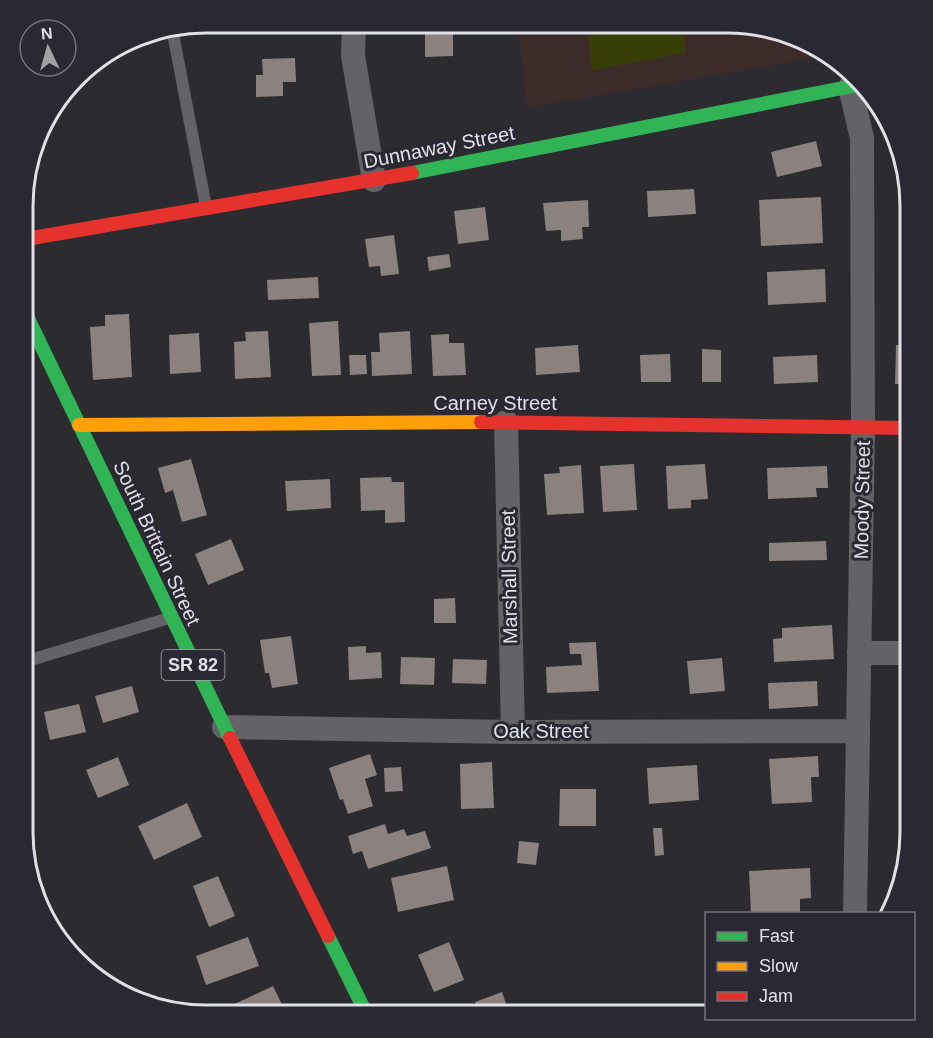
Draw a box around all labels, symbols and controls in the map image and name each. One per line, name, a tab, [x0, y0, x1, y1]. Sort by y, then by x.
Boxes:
north arrow	[18, 18, 78, 78]
text: N	[40, 25, 53, 43]
street label: Dunnaway Street	[362, 121, 517, 172]
street label: Carney Street	[433, 392, 557, 414]
street label: Moody Street	[850, 440, 874, 560]
street label: South Brittain Street	[109, 457, 205, 629]
street label: Marshall Street	[497, 509, 521, 644]
road number: SR 82	[162, 650, 224, 680]
street label: Oak Street	[493, 720, 589, 742]
legend	[705, 912, 915, 1020]
text: Fast	[759, 926, 794, 946]
text: Slow	[759, 956, 799, 976]
text: Jam	[759, 986, 793, 1006]

